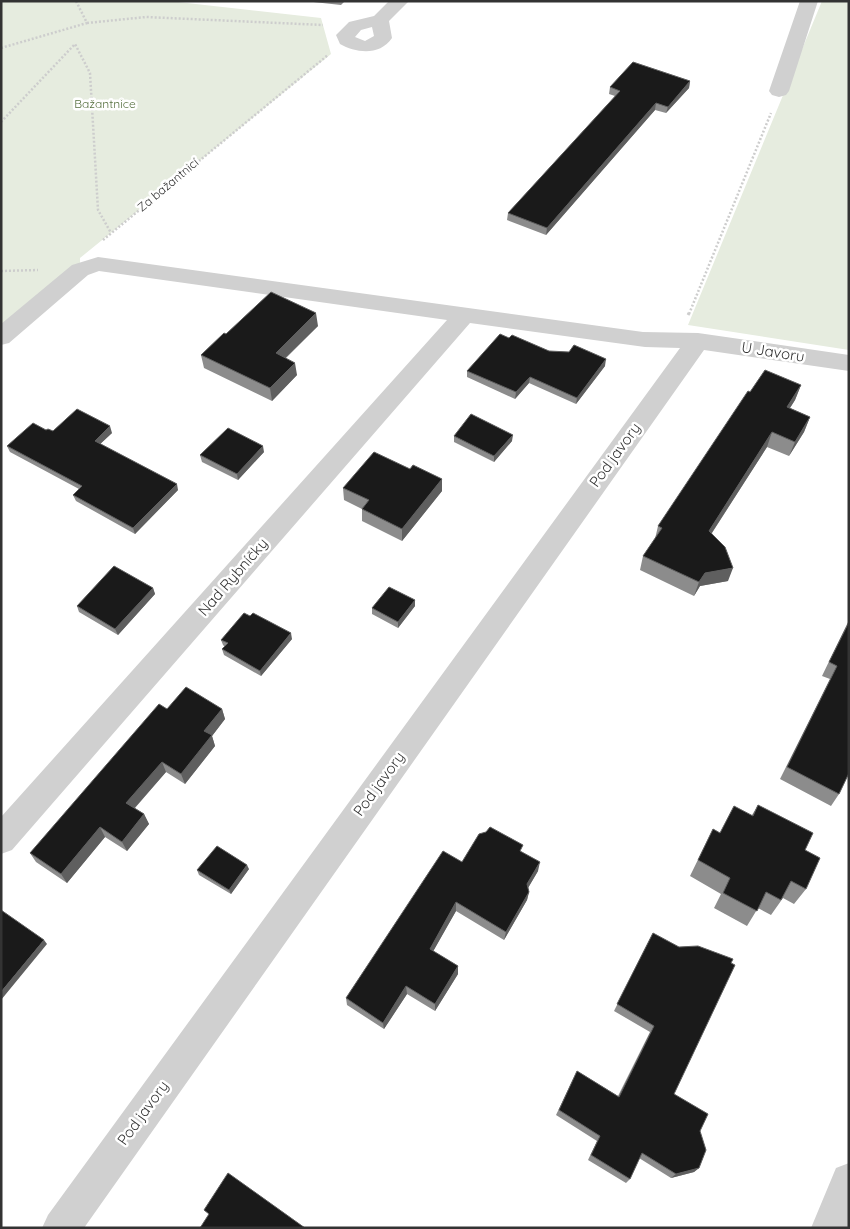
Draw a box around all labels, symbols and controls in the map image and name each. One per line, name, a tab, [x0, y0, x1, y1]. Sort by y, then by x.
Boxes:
park label: Bažantnice	[74, 96, 136, 111]
street label: Za bažantnicí	[134, 154, 202, 215]
street label: U Javoru	[740, 337, 806, 366]
street label: Pod javory	[585, 419, 644, 491]
street label: Nad Rybníčky	[194, 534, 272, 620]
street label: Pod javory	[349, 748, 408, 820]
street label: Pod javory	[113, 1077, 172, 1149]

